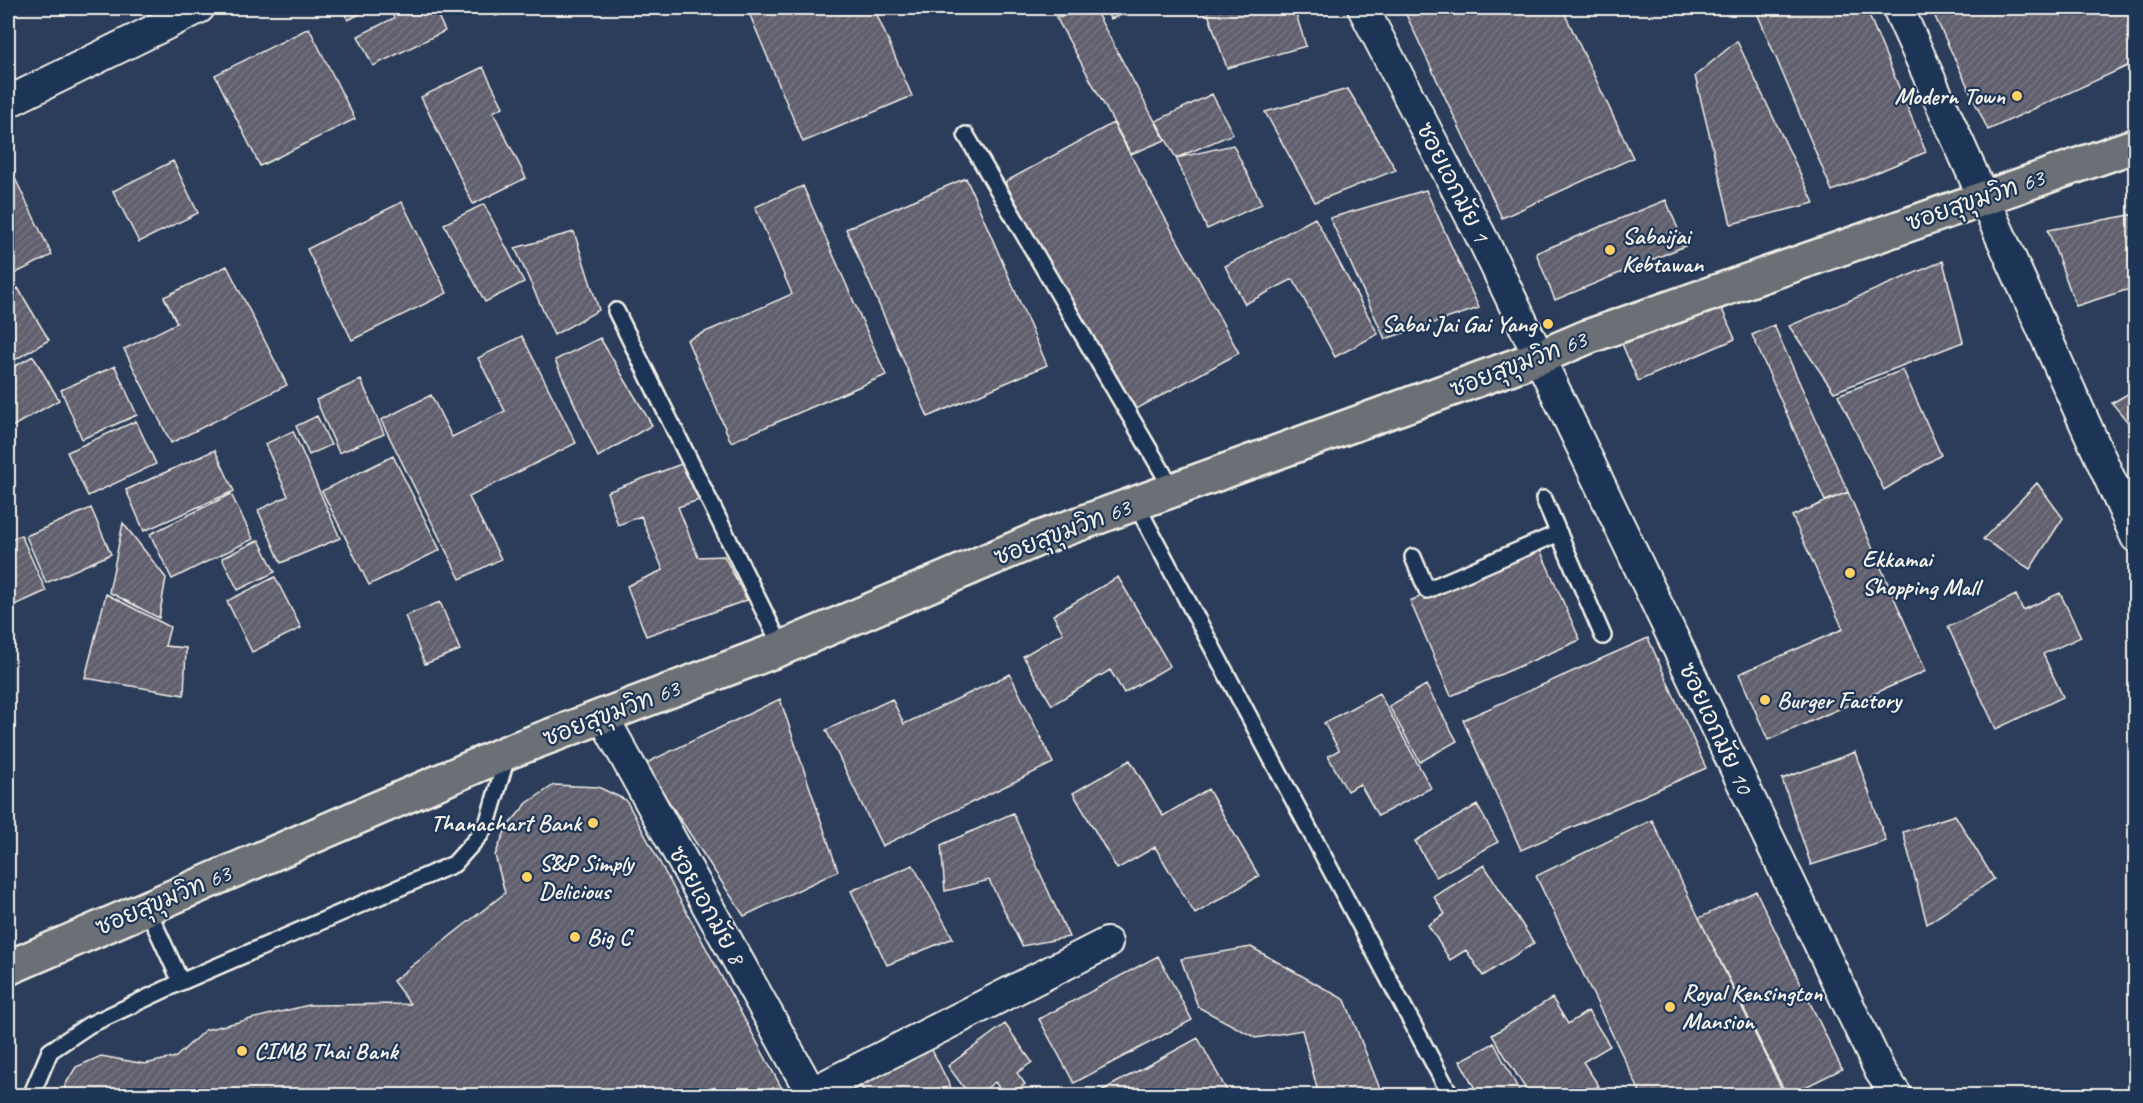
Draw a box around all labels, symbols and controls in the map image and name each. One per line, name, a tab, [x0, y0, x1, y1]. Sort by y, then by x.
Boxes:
place label: Modern Town	[1895, 81, 2006, 111]
marker: Modern Town	[2010, 89, 2024, 103]
street label: ซอยเอกมัย 1	[1410, 117, 1497, 248]
street label: ซอยสุขุมวิท 63	[1902, 162, 2051, 240]
place label: Sabaijai Kebtawan	[1622, 221, 1704, 279]
marker: Sabaijai Kebtawan	[1603, 243, 1617, 257]
place label: Sabai Jai Gai Yang	[1381, 309, 1538, 339]
marker: Sabai Jai Gai Yang	[1541, 317, 1555, 331]
street label: ซอยสุขุมวิท 63	[1445, 323, 1594, 407]
street label: ซอยสุขุมวิท 63	[989, 491, 1138, 575]
place label: Ekkamai Shopping Mall	[1862, 544, 1984, 602]
marker: Ekkamai Shopping Mall	[1843, 566, 1857, 580]
street label: ซอยเอกมัย 10	[1673, 658, 1760, 800]
street label: ซอยสุขุมวิท 63	[538, 672, 687, 756]
place label: Burger Factory	[1777, 685, 1904, 715]
marker: Burger Factory	[1758, 693, 1772, 707]
place label: Thanachart Bank	[430, 808, 583, 838]
marker: Thanachart Bank	[586, 816, 600, 830]
street label: ซอยเอกมัย 8	[662, 841, 753, 971]
place label: S&P Simply Delicious	[539, 848, 636, 906]
street label: ซอยสุขุมวิท 63	[91, 857, 238, 945]
marker: S&P Simply Delicious	[520, 870, 534, 884]
place label: Big C	[587, 922, 634, 952]
marker: Big C	[568, 930, 582, 944]
place label: Royal Kensington Mansion	[1682, 978, 1823, 1036]
marker: Royal Kensington Mansion	[1663, 1000, 1677, 1014]
place label: CIMB Thai Bank	[254, 1036, 399, 1066]
marker: CIMB Thai Bank	[235, 1044, 249, 1058]

